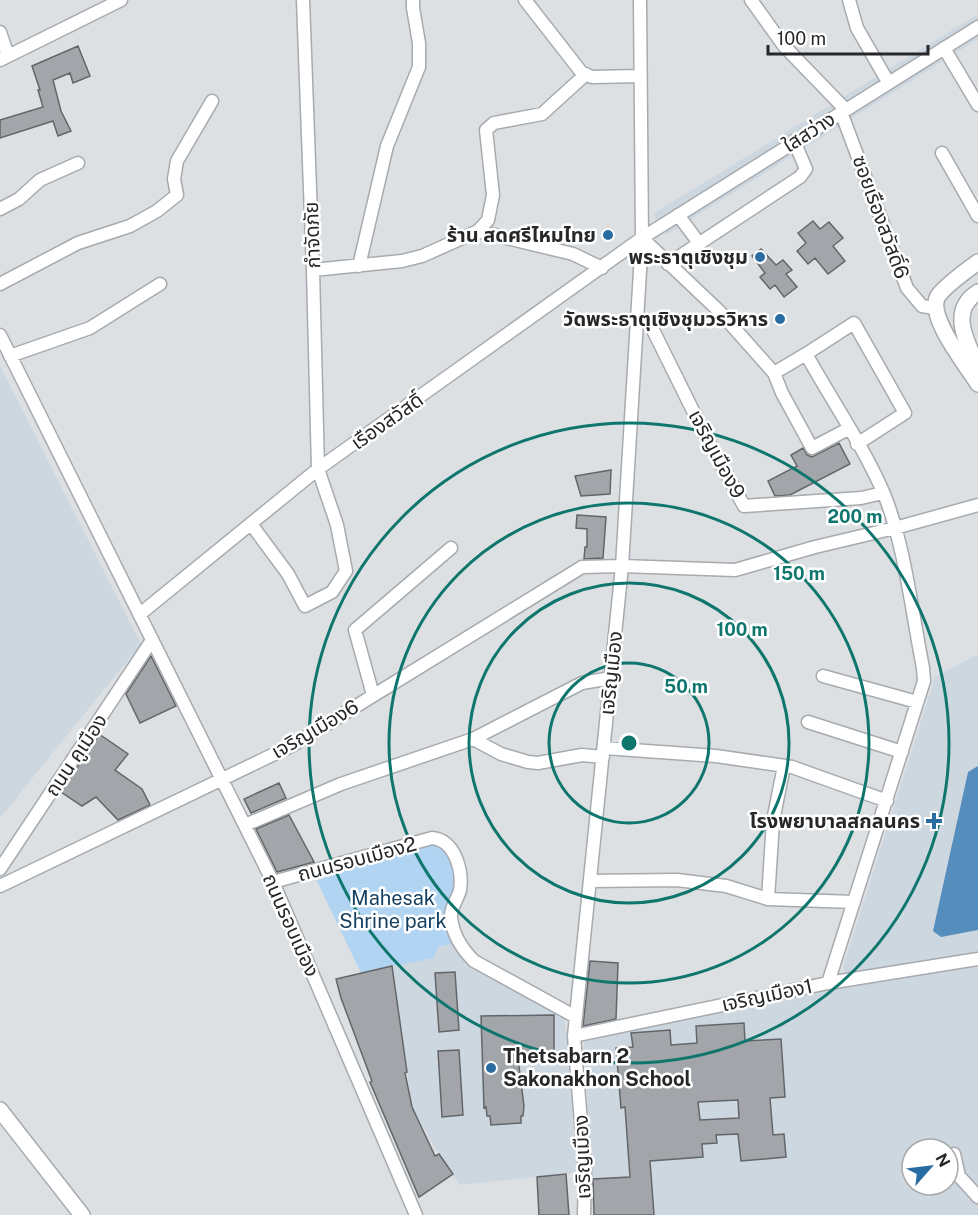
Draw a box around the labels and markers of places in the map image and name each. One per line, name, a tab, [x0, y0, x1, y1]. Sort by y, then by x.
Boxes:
place label: ร้าน สดศรีไหมไทย	[447, 223, 596, 247]
marker: ร้าน สดศรีไหมไทย	[601, 228, 615, 242]
place label: พระธาตุเชิงชุม	[629, 245, 748, 269]
marker: พระธาตุเชิงชุม	[753, 250, 767, 264]
place label: วัดพระธาตุเชิงชุมวรวิหาร	[563, 307, 768, 331]
marker: วัดพระธาตุเชิงชุมวรวิหาร	[773, 312, 787, 326]
centre of rings	[619, 733, 639, 753]
place label: โรงพยาบาลสกลนคร	[750, 809, 920, 833]
marker: โรงพยาบาลสกลนคร	[925, 812, 943, 830]
place label: Thetsabarn 2 Sakonakhon School	[503, 1044, 691, 1091]
marker: Thetsabarn 2 Sakonakhon School	[484, 1061, 498, 1075]

